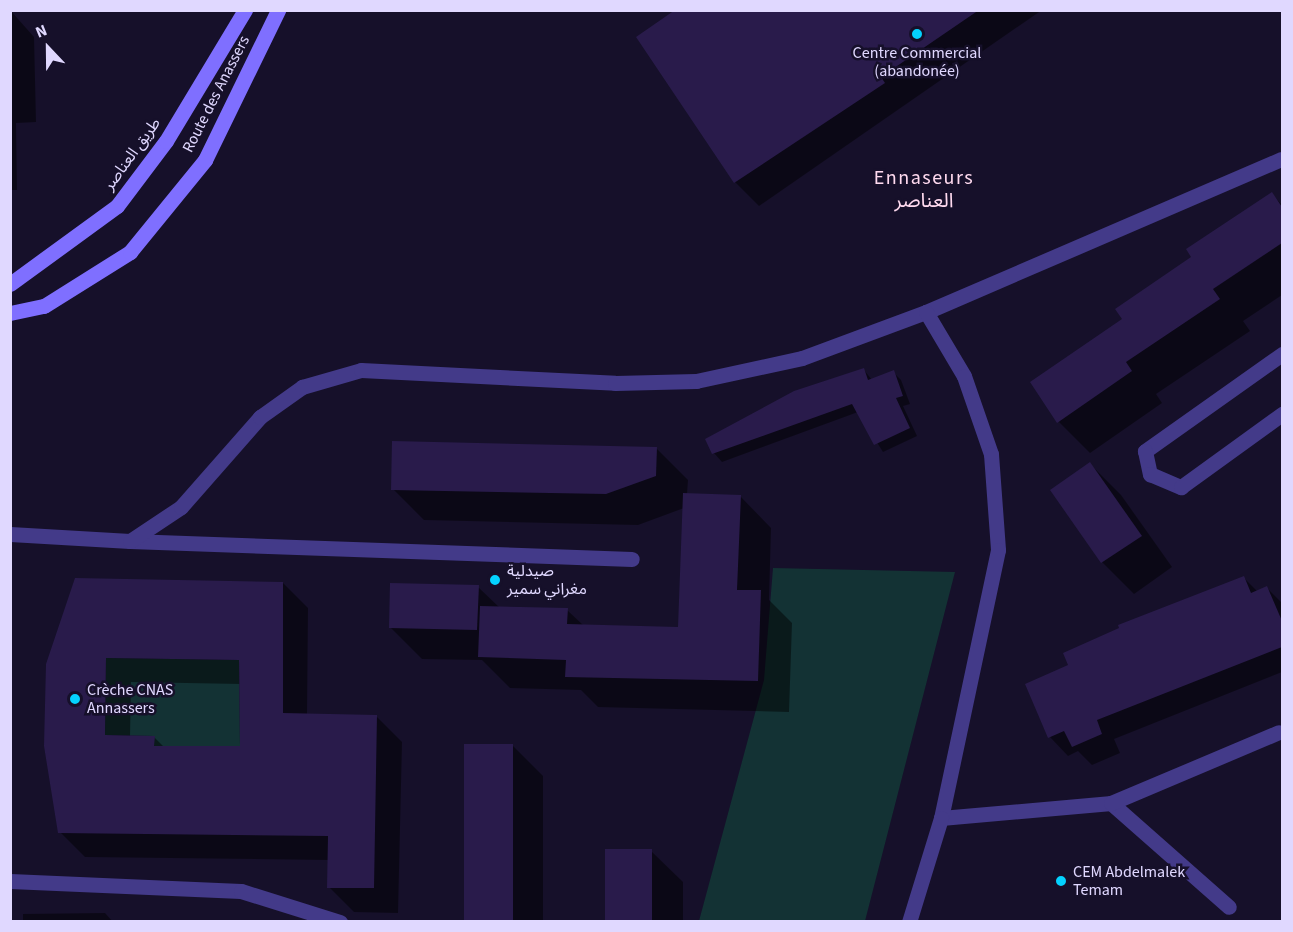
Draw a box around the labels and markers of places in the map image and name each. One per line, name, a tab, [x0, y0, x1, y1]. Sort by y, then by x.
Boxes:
marker: Centre Commercial (abandonée)	[910, 27, 924, 41]
place label: Centre Commercial (abandonée)	[853, 43, 981, 81]
place label: صيدلية مغراني سمير	[507, 561, 587, 599]
marker: صيدلية مغراني سمير	[488, 573, 502, 587]
place label: Crèche CNAS Annassers	[87, 680, 173, 718]
marker: Crèche CNAS Annassers	[68, 692, 82, 706]
place label: CEM Abdelmalek Temam	[1073, 862, 1185, 900]
marker: CEM Abdelmalek Temam	[1054, 874, 1068, 888]

